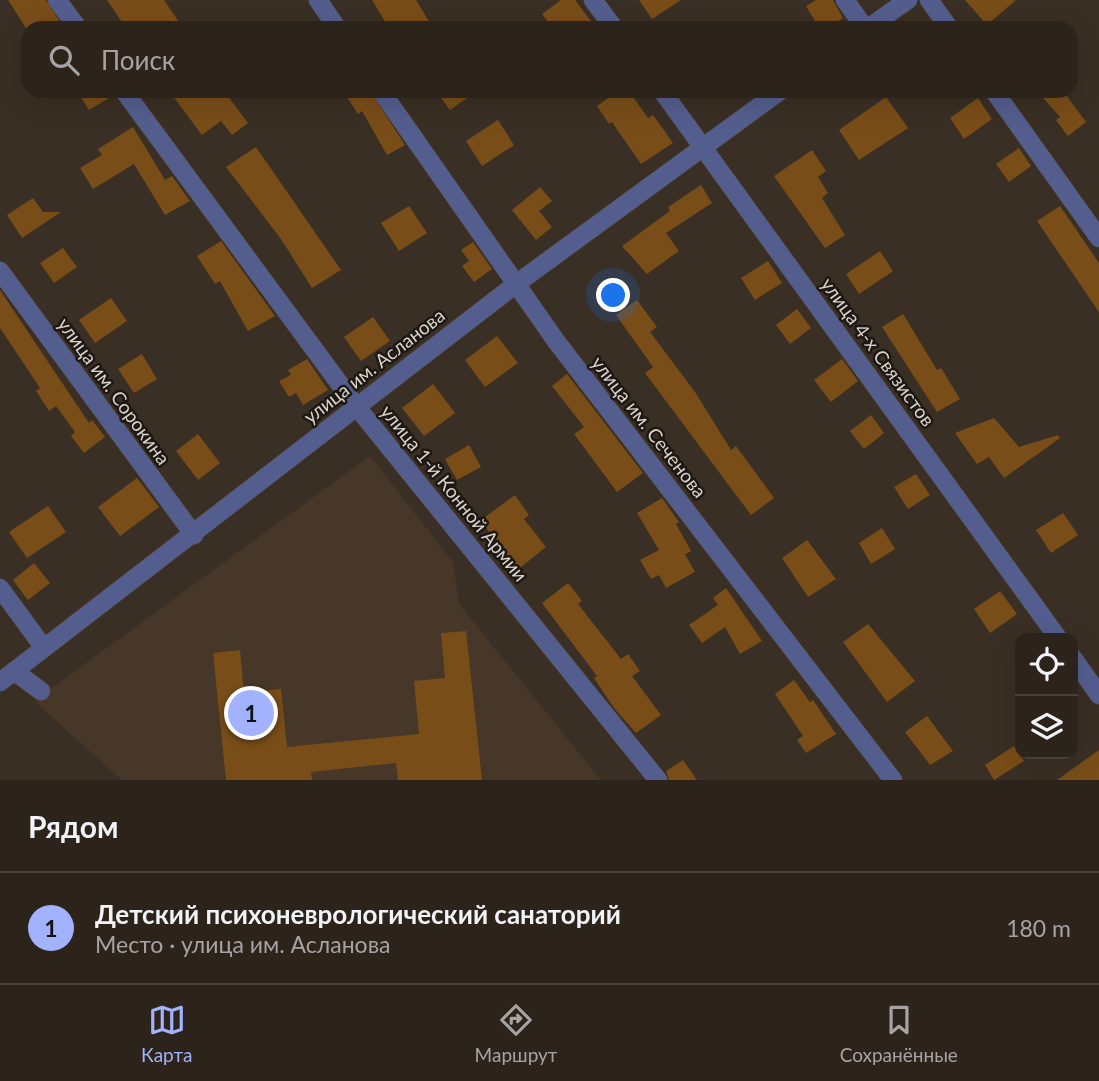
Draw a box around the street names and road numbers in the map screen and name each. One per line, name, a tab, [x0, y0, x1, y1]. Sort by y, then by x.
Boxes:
street label: улица 4-х Связистов	[817, 273, 940, 431]
street label: улица им. Асланова	[298, 303, 449, 428]
street label: улица им. Сорокина	[53, 313, 175, 469]
street label: улица им. Сеченова	[587, 351, 712, 502]
street label: улица 1-й Конной Армии	[376, 400, 533, 585]

